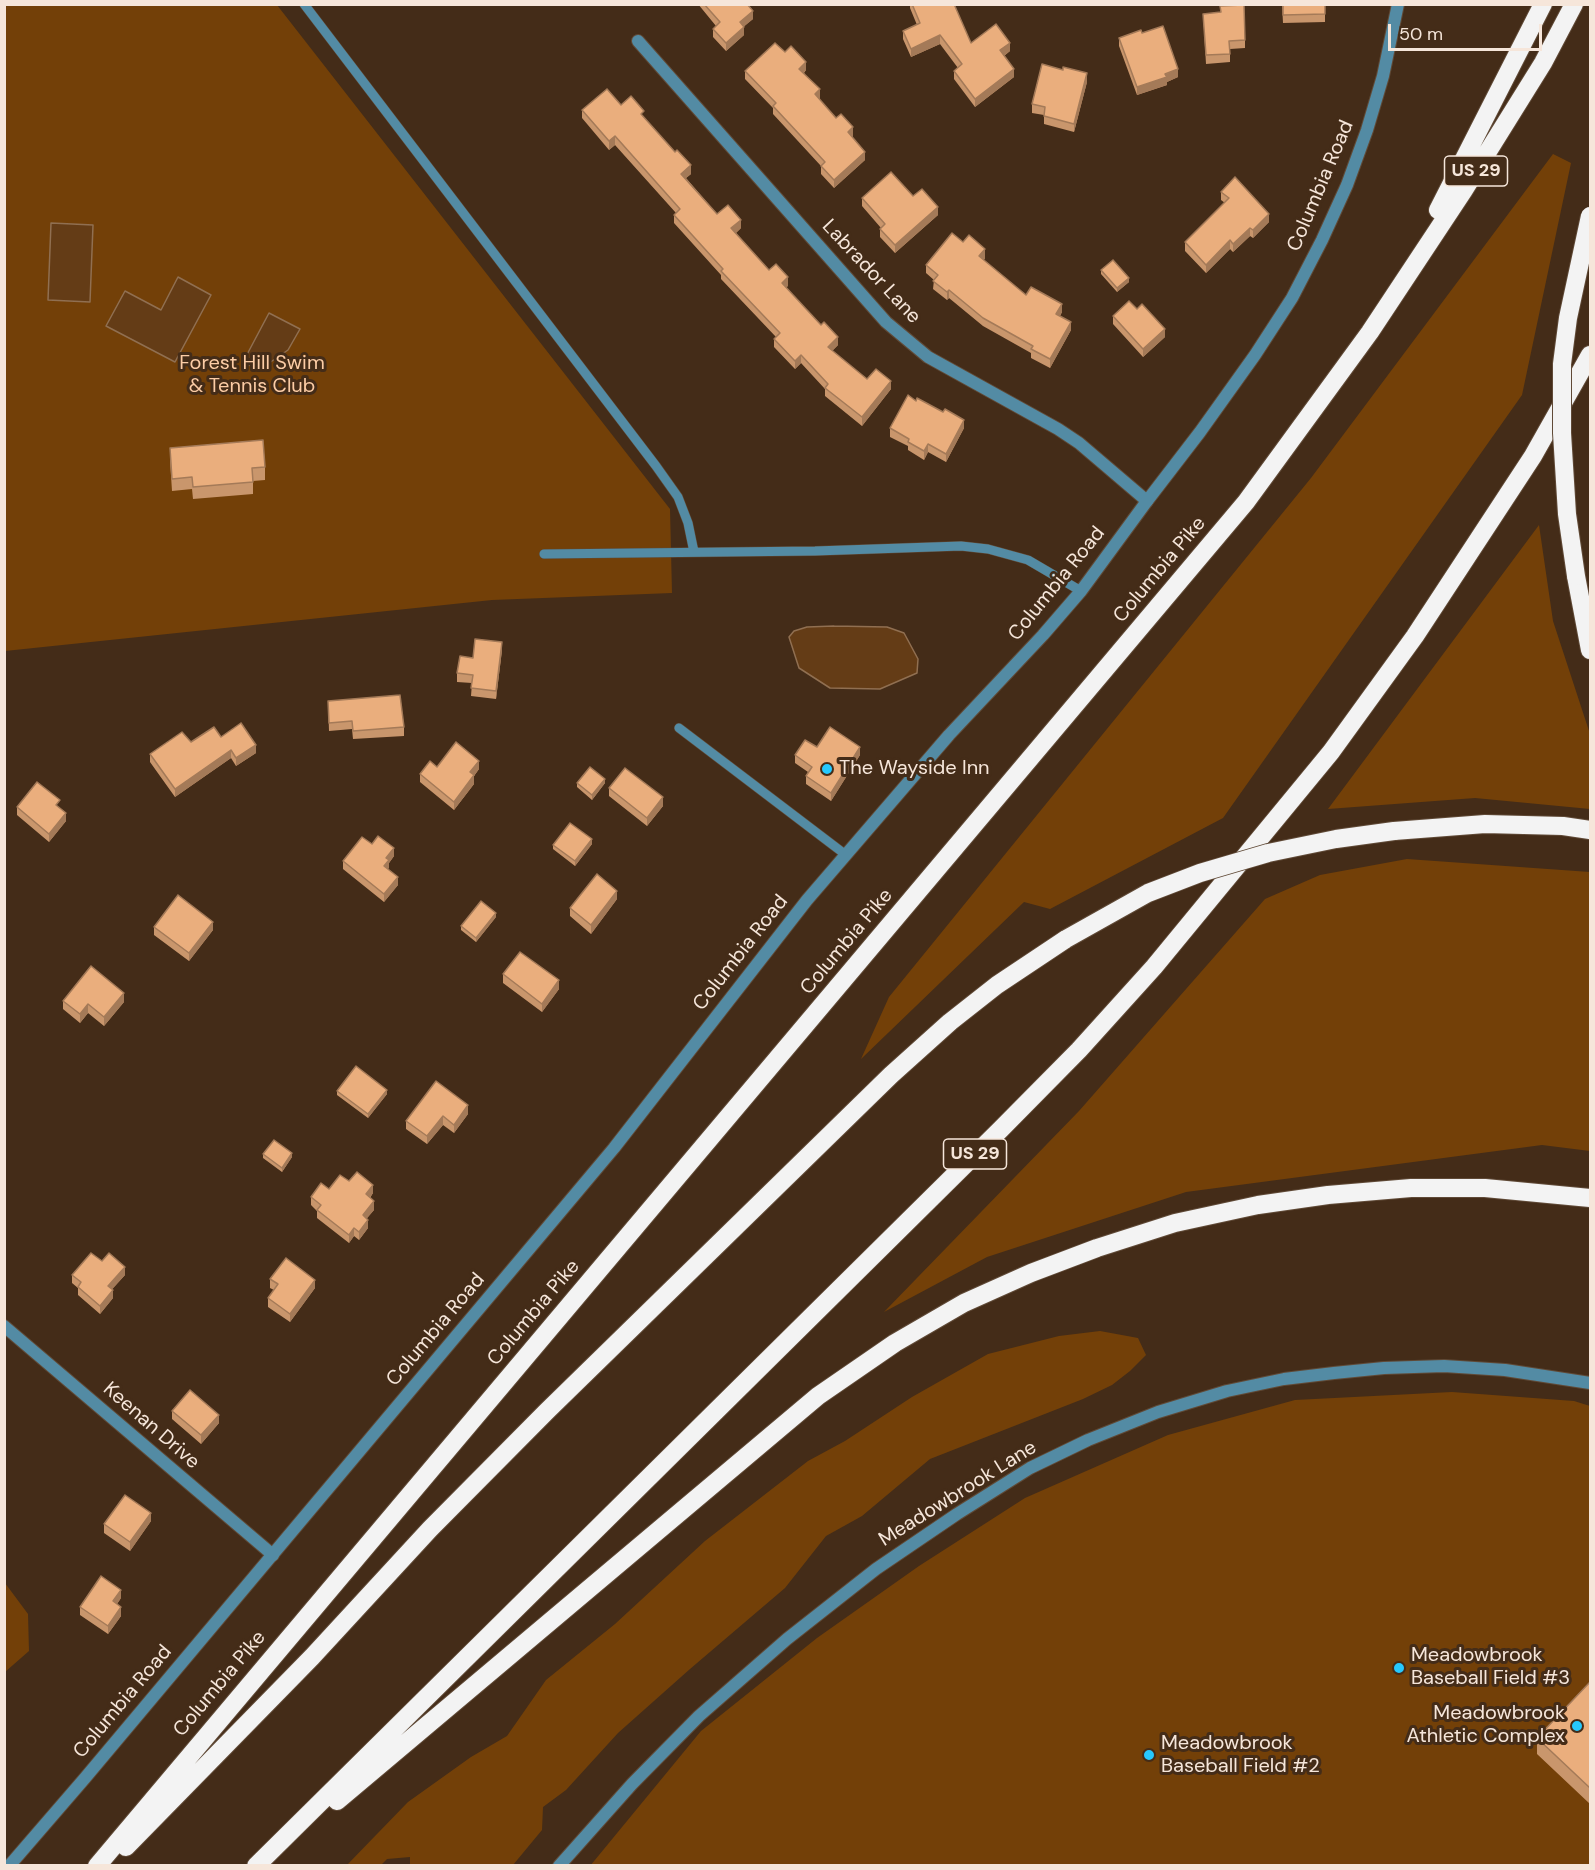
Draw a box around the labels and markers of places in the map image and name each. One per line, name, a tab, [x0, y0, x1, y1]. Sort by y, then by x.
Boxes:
place label: The Wayside Inn	[839, 757, 990, 781]
marker: The Wayside Inn	[820, 762, 834, 776]
place label: Meadowbrook Baseball Field #3	[1411, 1644, 1570, 1691]
marker: Meadowbrook Baseball Field #3	[1392, 1661, 1406, 1675]
place label: Meadowbrook Athletic Complex	[1407, 1702, 1565, 1749]
marker: Meadowbrook Athletic Complex	[1570, 1719, 1584, 1733]
place label: Meadowbrook Baseball Field #2	[1161, 1732, 1320, 1779]
marker: Meadowbrook Baseball Field #2	[1142, 1748, 1156, 1762]

